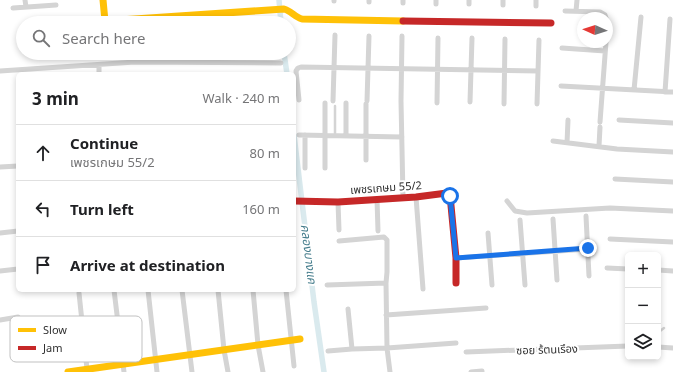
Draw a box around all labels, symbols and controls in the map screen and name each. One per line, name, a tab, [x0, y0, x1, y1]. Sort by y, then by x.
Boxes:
north arrow	[577, 12, 613, 48]
search box	[16, 16, 296, 60]
icon: search	[30, 27, 52, 49]
text: Search here	[62, 28, 145, 48]
text: 3 min	[32, 87, 79, 110]
text: Walk · 240 m	[202, 89, 280, 107]
text: Continue	[70, 133, 138, 153]
icon: ahead	[32, 142, 54, 164]
text: 80 m	[250, 144, 280, 162]
text: เพชรเกษม 55/2	[70, 153, 155, 171]
street label: เพชรเกษม 55/2	[350, 177, 422, 197]
route start	[441, 187, 459, 205]
icon: left	[32, 198, 54, 220]
text: Turn left	[70, 199, 134, 219]
text: 160 m	[242, 200, 280, 218]
water label: คลองบางแค	[297, 223, 321, 286]
route end	[579, 239, 597, 257]
map controls	[625, 252, 661, 360]
button: +	[625, 252, 661, 288]
icon: arrive	[32, 254, 54, 276]
text: Arrive at destination	[70, 255, 225, 275]
button: −	[625, 288, 661, 324]
legend	[10, 316, 142, 362]
text: Slow	[43, 322, 67, 337]
button: layers	[625, 324, 661, 360]
text: Jam	[42, 340, 62, 355]
street label: ซอย ร้ตนเรึอง	[516, 340, 578, 358]

